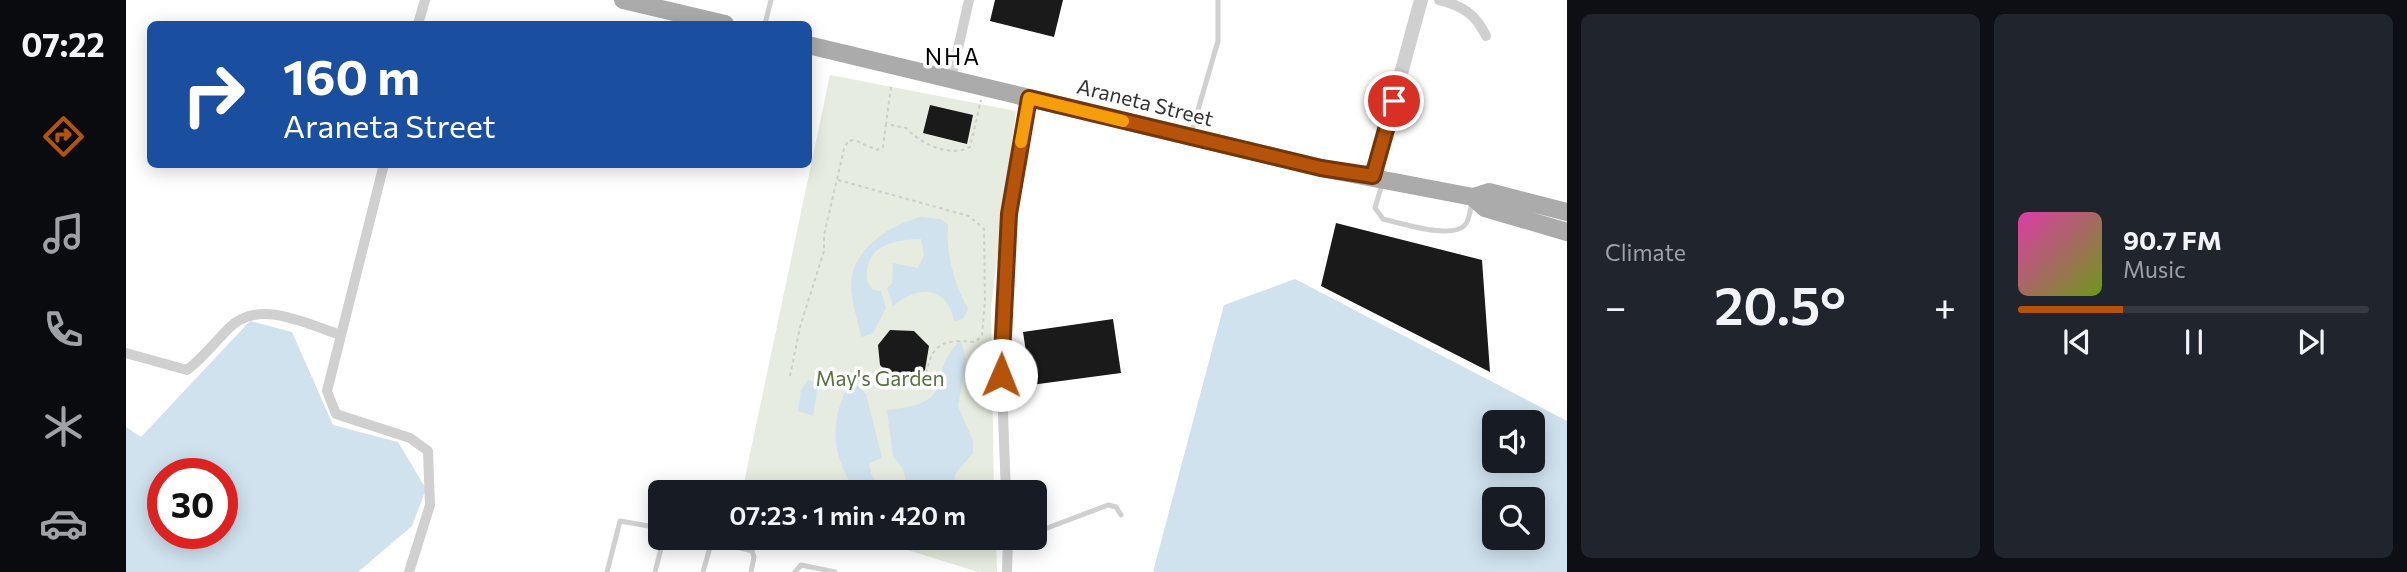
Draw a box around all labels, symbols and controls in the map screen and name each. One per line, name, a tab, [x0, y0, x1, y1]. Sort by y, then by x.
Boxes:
text: 07:22	[21, 24, 105, 64]
district label: NHA	[925, 42, 981, 70]
text: 160 m	[283, 45, 420, 105]
icon: right	[168, 49, 259, 140]
pin	[1364, 71, 1424, 131]
street label: Araneta Street	[1075, 73, 1216, 131]
icon: arrive	[1375, 82, 1413, 120]
text: Araneta Street	[283, 105, 496, 145]
icon: directions	[39, 112, 88, 161]
icon: music	[39, 209, 88, 258]
text: 90.7 FM	[2123, 224, 2222, 255]
text: Climate	[1605, 238, 1686, 266]
text: Music	[2123, 255, 2186, 283]
text: 20.5°	[1714, 272, 1846, 336]
text: −	[1605, 282, 1627, 329]
text: +	[1934, 282, 1956, 329]
icon: phone	[39, 305, 88, 354]
icon: previous	[2058, 323, 2096, 361]
icon: pause	[2175, 323, 2213, 361]
icon: next	[2292, 323, 2330, 361]
position arrow	[964, 338, 1038, 412]
park label: May's Garden	[816, 365, 944, 390]
icon: climate	[39, 402, 88, 451]
map controls	[1482, 410, 1545, 550]
button: sound	[1482, 410, 1545, 473]
speed limit sign: 30	[147, 458, 238, 549]
button: search	[1482, 487, 1545, 550]
icon: car	[39, 499, 88, 548]
text: 07:23 · 1 min · 420 m	[729, 499, 966, 530]

